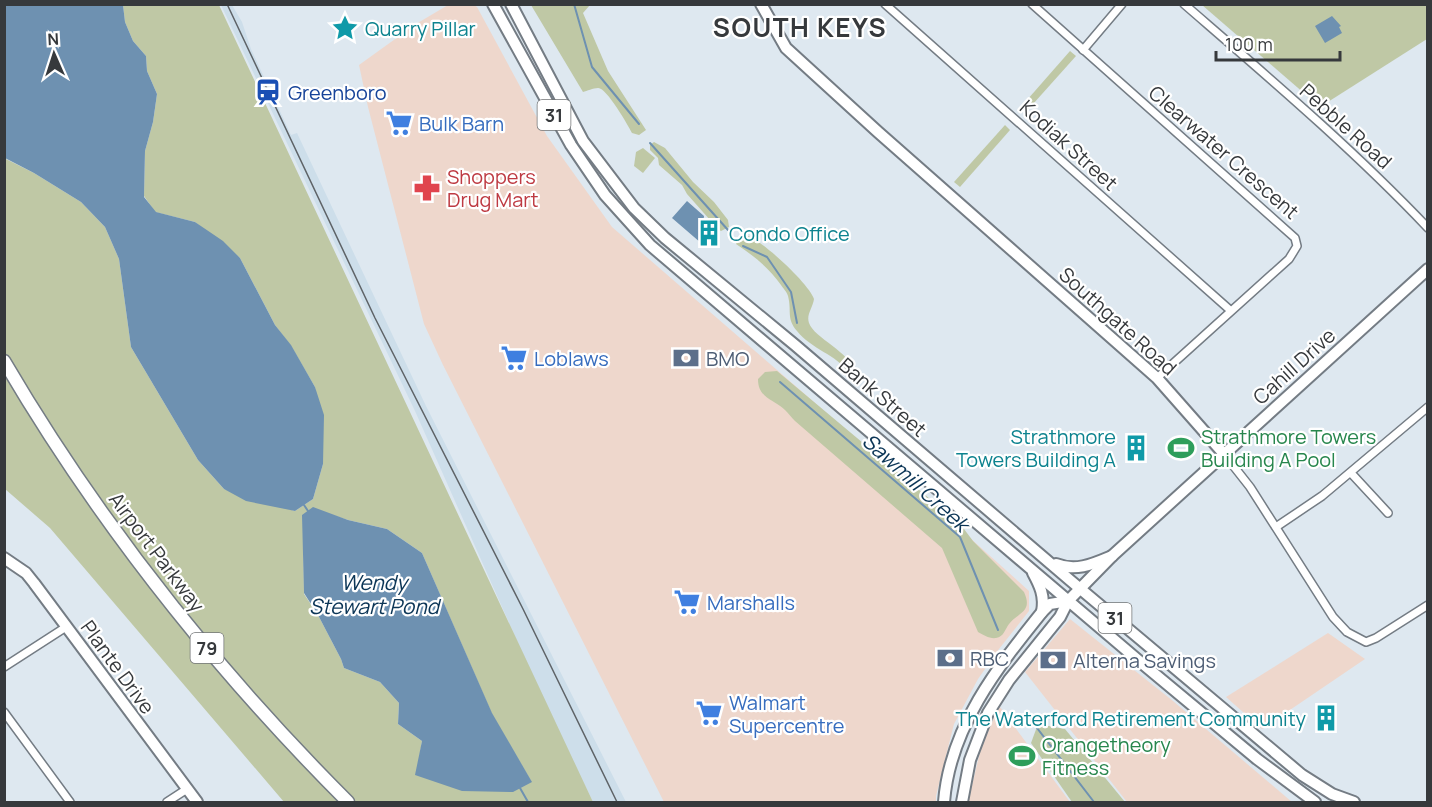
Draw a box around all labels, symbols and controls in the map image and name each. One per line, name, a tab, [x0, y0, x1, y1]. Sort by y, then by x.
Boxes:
district label: SOUTH KEYS	[713, 9, 887, 45]
place icon: Quarry Pillar	[330, 13, 360, 43]
place label: Quarry Pillar	[365, 15, 476, 42]
north arrow	[24, 24, 84, 84]
scale bar	[1216, 24, 1340, 62]
text: N	[47, 28, 60, 50]
text: 100 m	[1225, 32, 1273, 56]
station icon: Greenboro	[253, 77, 283, 107]
street label: Pebble Road	[1294, 77, 1398, 175]
place label: Greenboro	[288, 79, 387, 106]
street label: Clearwater Crescent	[1143, 79, 1305, 225]
street label: Kodiak Street	[1014, 94, 1124, 196]
road number: 31	[538, 100, 570, 130]
supermarket icon: Bulk Barn	[384, 108, 414, 138]
place label: Bulk Barn	[419, 110, 504, 137]
place label: Shoppers Drug Mart	[447, 163, 539, 213]
pharmacy icon: Shoppers Drug Mart	[412, 173, 442, 203]
building icon: Condo Office	[694, 218, 724, 248]
place label: Condo Office	[729, 220, 850, 247]
street label: Southgate Road	[1053, 261, 1183, 381]
street label: Cahill Drive	[1247, 322, 1341, 410]
supermarket icon: Loblaws	[499, 343, 529, 373]
bank icon: BMO	[671, 343, 701, 373]
place label: Loblaws	[534, 345, 609, 372]
place label: BMO	[706, 345, 750, 372]
street label: Bank Street	[833, 351, 933, 443]
place label: Strathmore Towers Building A	[956, 423, 1116, 473]
place label: Strathmore Towers Building A Pool	[1201, 423, 1376, 473]
water label: Sawmill Creek	[857, 427, 977, 539]
building icon: Strathmore Towers Building A	[1121, 433, 1151, 463]
sports icon: Strathmore Towers Building A Pool	[1166, 433, 1196, 463]
street label: Airport Parkway	[103, 487, 211, 618]
water label: Wendy Stewart Pond	[309, 568, 442, 620]
supermarket icon: Marshalls	[672, 587, 702, 617]
place label: Marshalls	[707, 589, 795, 616]
road number: 31	[1098, 603, 1132, 633]
street label: Plante Drive	[75, 615, 161, 719]
road number: 79	[190, 633, 224, 663]
bank icon: RBC	[935, 643, 965, 673]
place label: RBC	[970, 645, 1009, 672]
bank icon: Alterna Savings	[1038, 645, 1068, 675]
place label: Alterna Savings	[1073, 647, 1216, 674]
place label: Walmart Supercentre	[729, 689, 845, 739]
supermarket icon: Walmart Supercentre	[694, 698, 724, 728]
building icon: The Waterford Retirement Community	[1311, 703, 1341, 733]
place label: The Waterford Retirement Community	[955, 705, 1306, 732]
place label: Orangetheory Fitness	[1042, 731, 1171, 781]
sports icon: Orangetheory Fitness	[1007, 741, 1037, 771]

